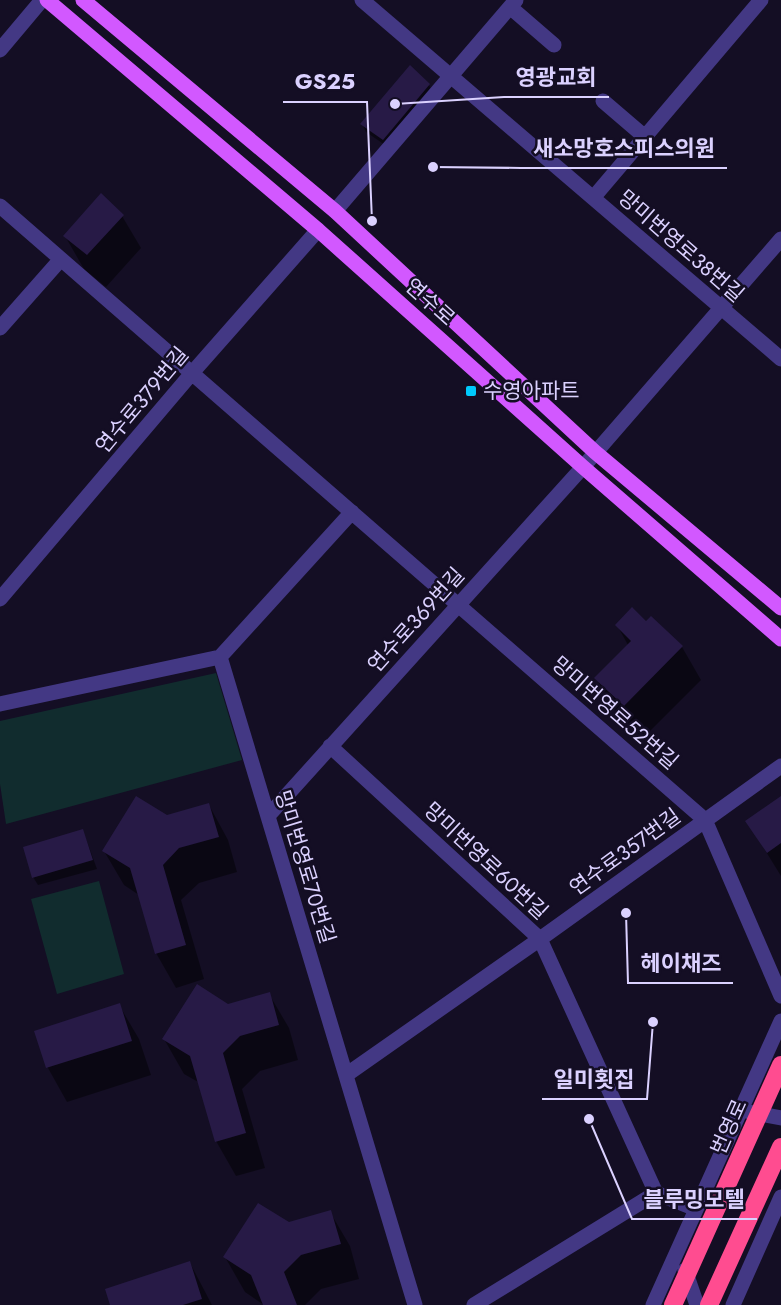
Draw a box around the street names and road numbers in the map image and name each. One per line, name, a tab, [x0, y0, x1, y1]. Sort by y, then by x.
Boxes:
street label: 망미번영로38번길	[611, 183, 751, 309]
street label: 연수로	[398, 271, 462, 333]
street label: 연수로379번길	[88, 340, 196, 460]
street label: 연수로369번길	[361, 561, 471, 679]
street label: 망미번영로52번길	[545, 650, 685, 776]
street label: 망미번영로70번길	[267, 787, 343, 947]
street label: 망미번영로60번길	[417, 795, 555, 927]
street label: 연수로357번길	[563, 801, 687, 903]
street label: 번영로	[704, 1094, 754, 1160]

